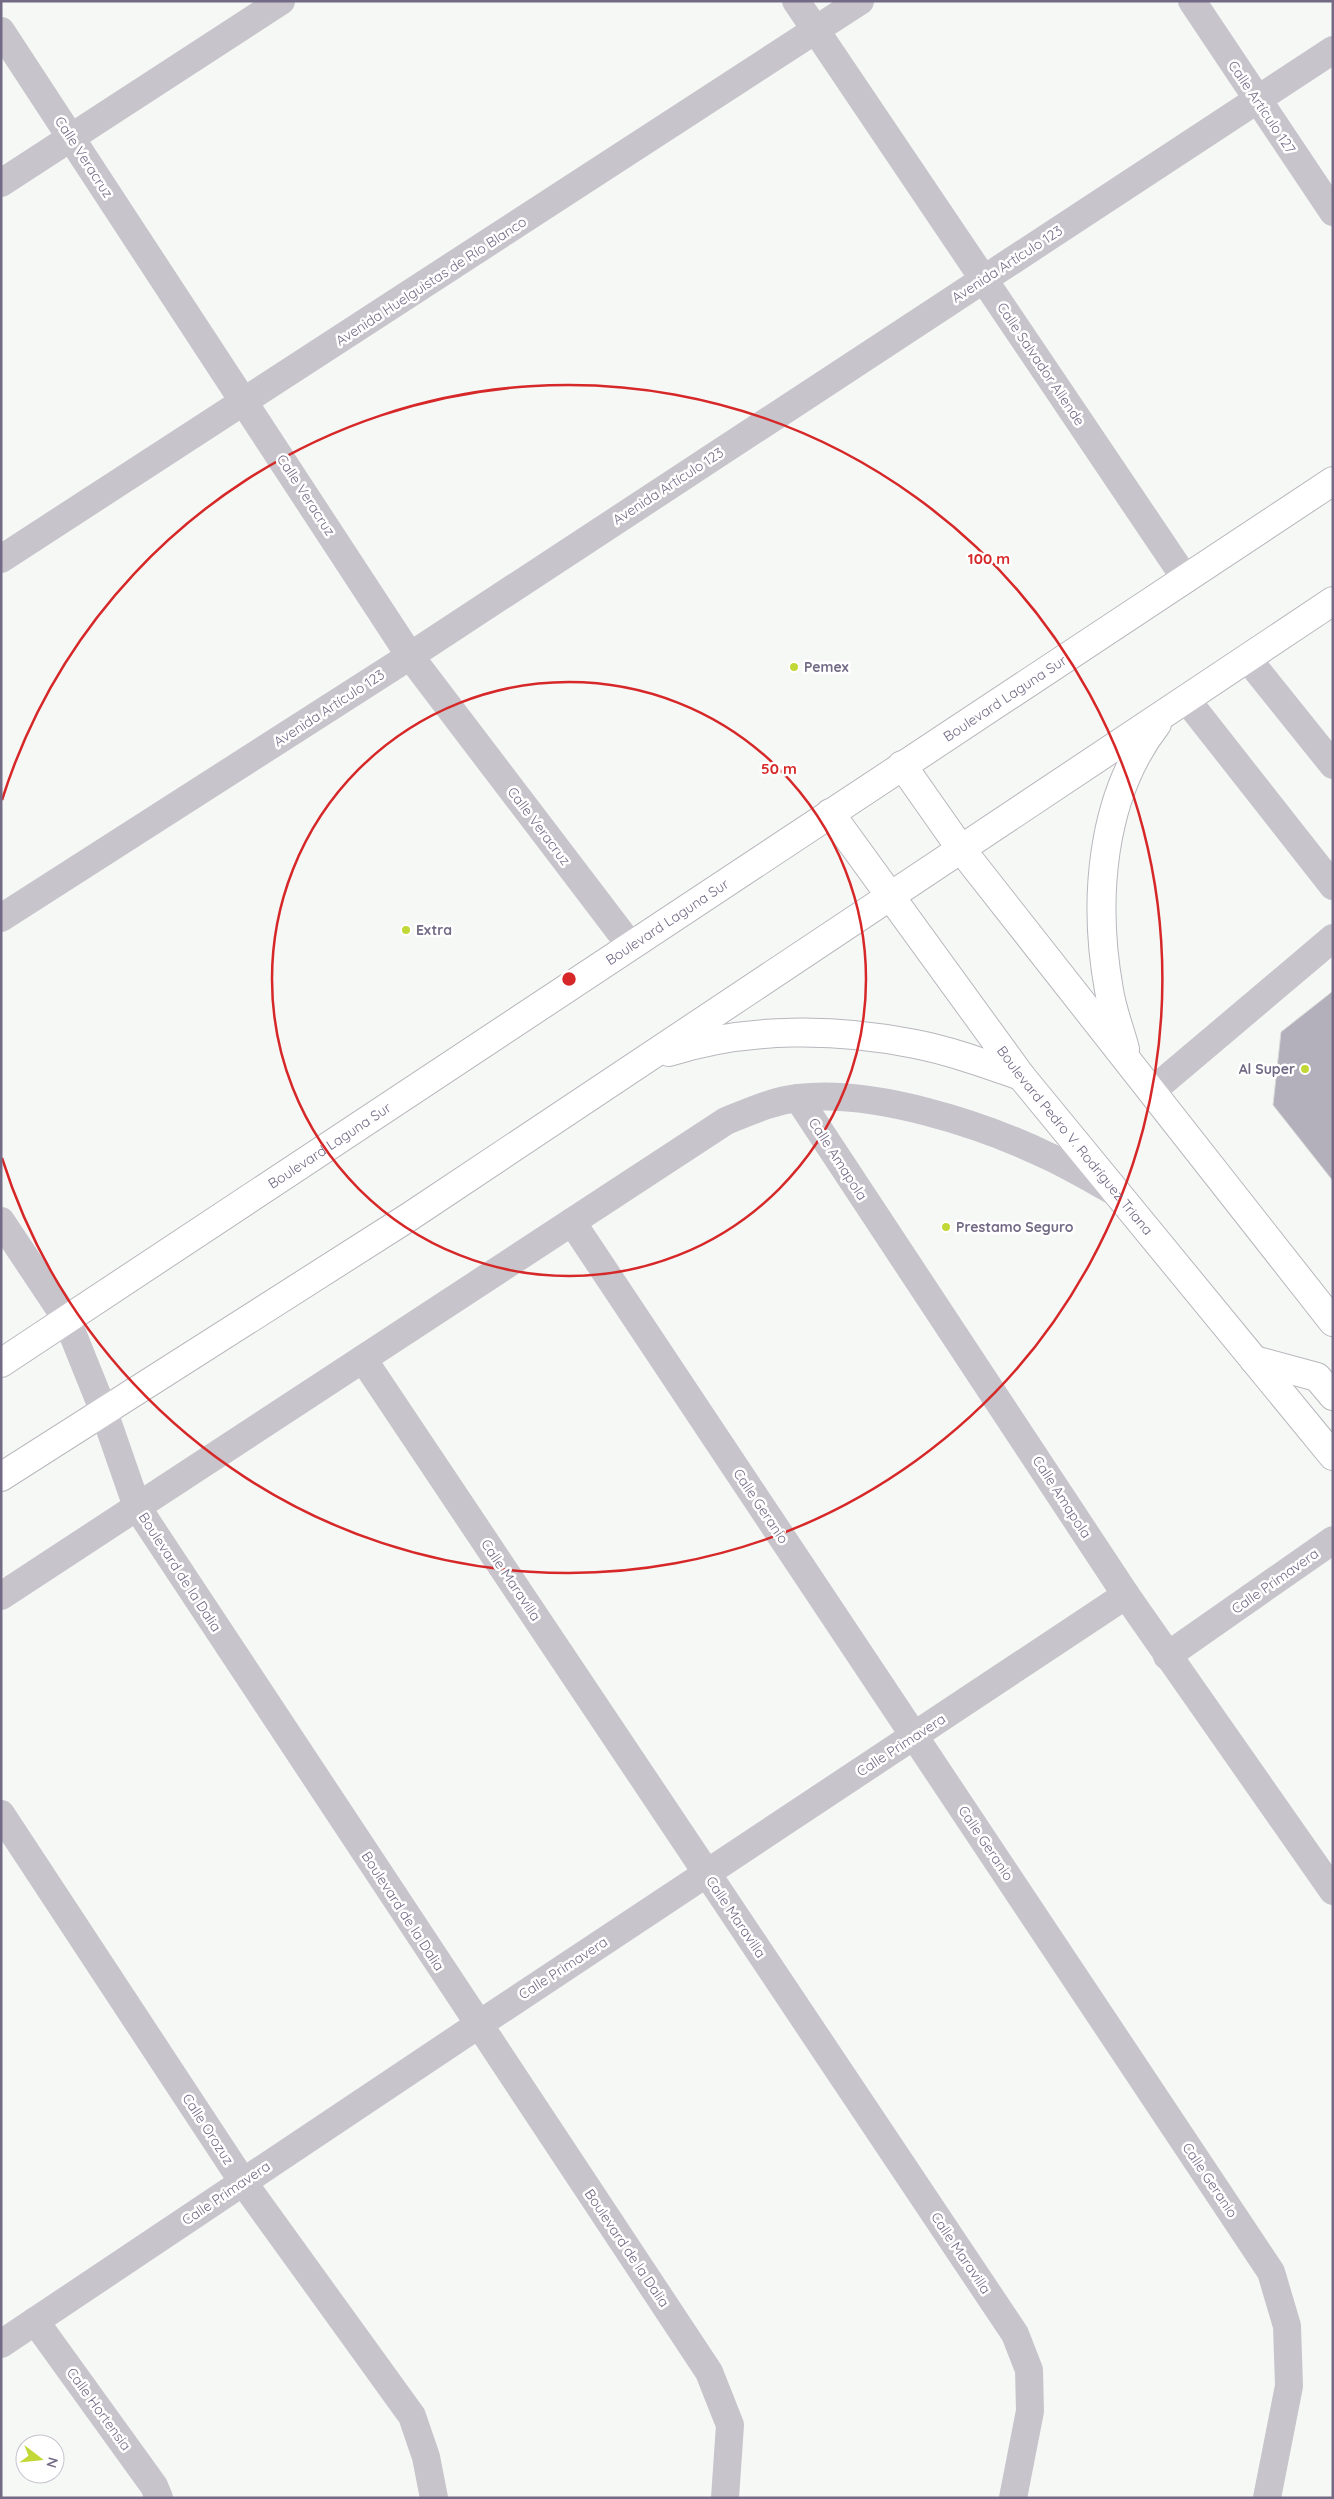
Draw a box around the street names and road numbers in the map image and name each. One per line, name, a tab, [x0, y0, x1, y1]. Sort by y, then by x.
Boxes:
street label: Calle Artículo 127	[1224, 57, 1300, 157]
street label: Calle Veracruz	[51, 113, 117, 201]
street label: Avenida Huelguistas de Río Blanco	[332, 212, 530, 350]
street label: Avenida Artículo 123	[948, 221, 1066, 307]
street label: Calle Salvador Allende	[993, 299, 1089, 429]
street label: Avenida Artículo 123	[609, 443, 727, 529]
street label: Calle Veracruz	[273, 451, 339, 539]
street label: Boulevard Laguna Sur	[940, 651, 1070, 746]
street label: Avenida Artículo 123	[270, 665, 388, 751]
street label: Calle Veracruz	[504, 783, 575, 869]
street label: Boulevard Laguna Sur	[602, 874, 733, 969]
street label: Boulevard Pedro V. Rodríguez Triana	[993, 1042, 1157, 1239]
street label: Boulevard Laguna Sur	[265, 1098, 395, 1193]
street label: Calle Amapola	[805, 1114, 871, 1204]
street label: Calle Amapola	[1029, 1452, 1095, 1542]
street label: Calle Geranio	[729, 1465, 793, 1547]
street label: Boulevard de la Dalia	[135, 1509, 225, 1635]
street label: Calle Maravilla	[477, 1536, 545, 1624]
street label: Calle Primavera	[1228, 1544, 1322, 1618]
street label: Calle Primavera	[853, 1710, 949, 1780]
street label: Calle Geranio	[954, 1802, 1018, 1884]
street label: Boulevard de la Dalia	[358, 1848, 448, 1974]
street label: Calle Maravilla	[702, 1873, 770, 1961]
street label: Calle Primavera	[515, 1933, 611, 2003]
street label: Calle Orozuz	[178, 2090, 238, 2168]
street label: Calle Geranio	[1178, 2139, 1242, 2221]
street label: Calle Primavera	[179, 2157, 273, 2229]
street label: Boulevard de la Dalia	[581, 2185, 673, 2311]
street label: Calle Maravilla	[927, 2209, 995, 2297]
street label: Calle Hortensia	[63, 2364, 135, 2454]

